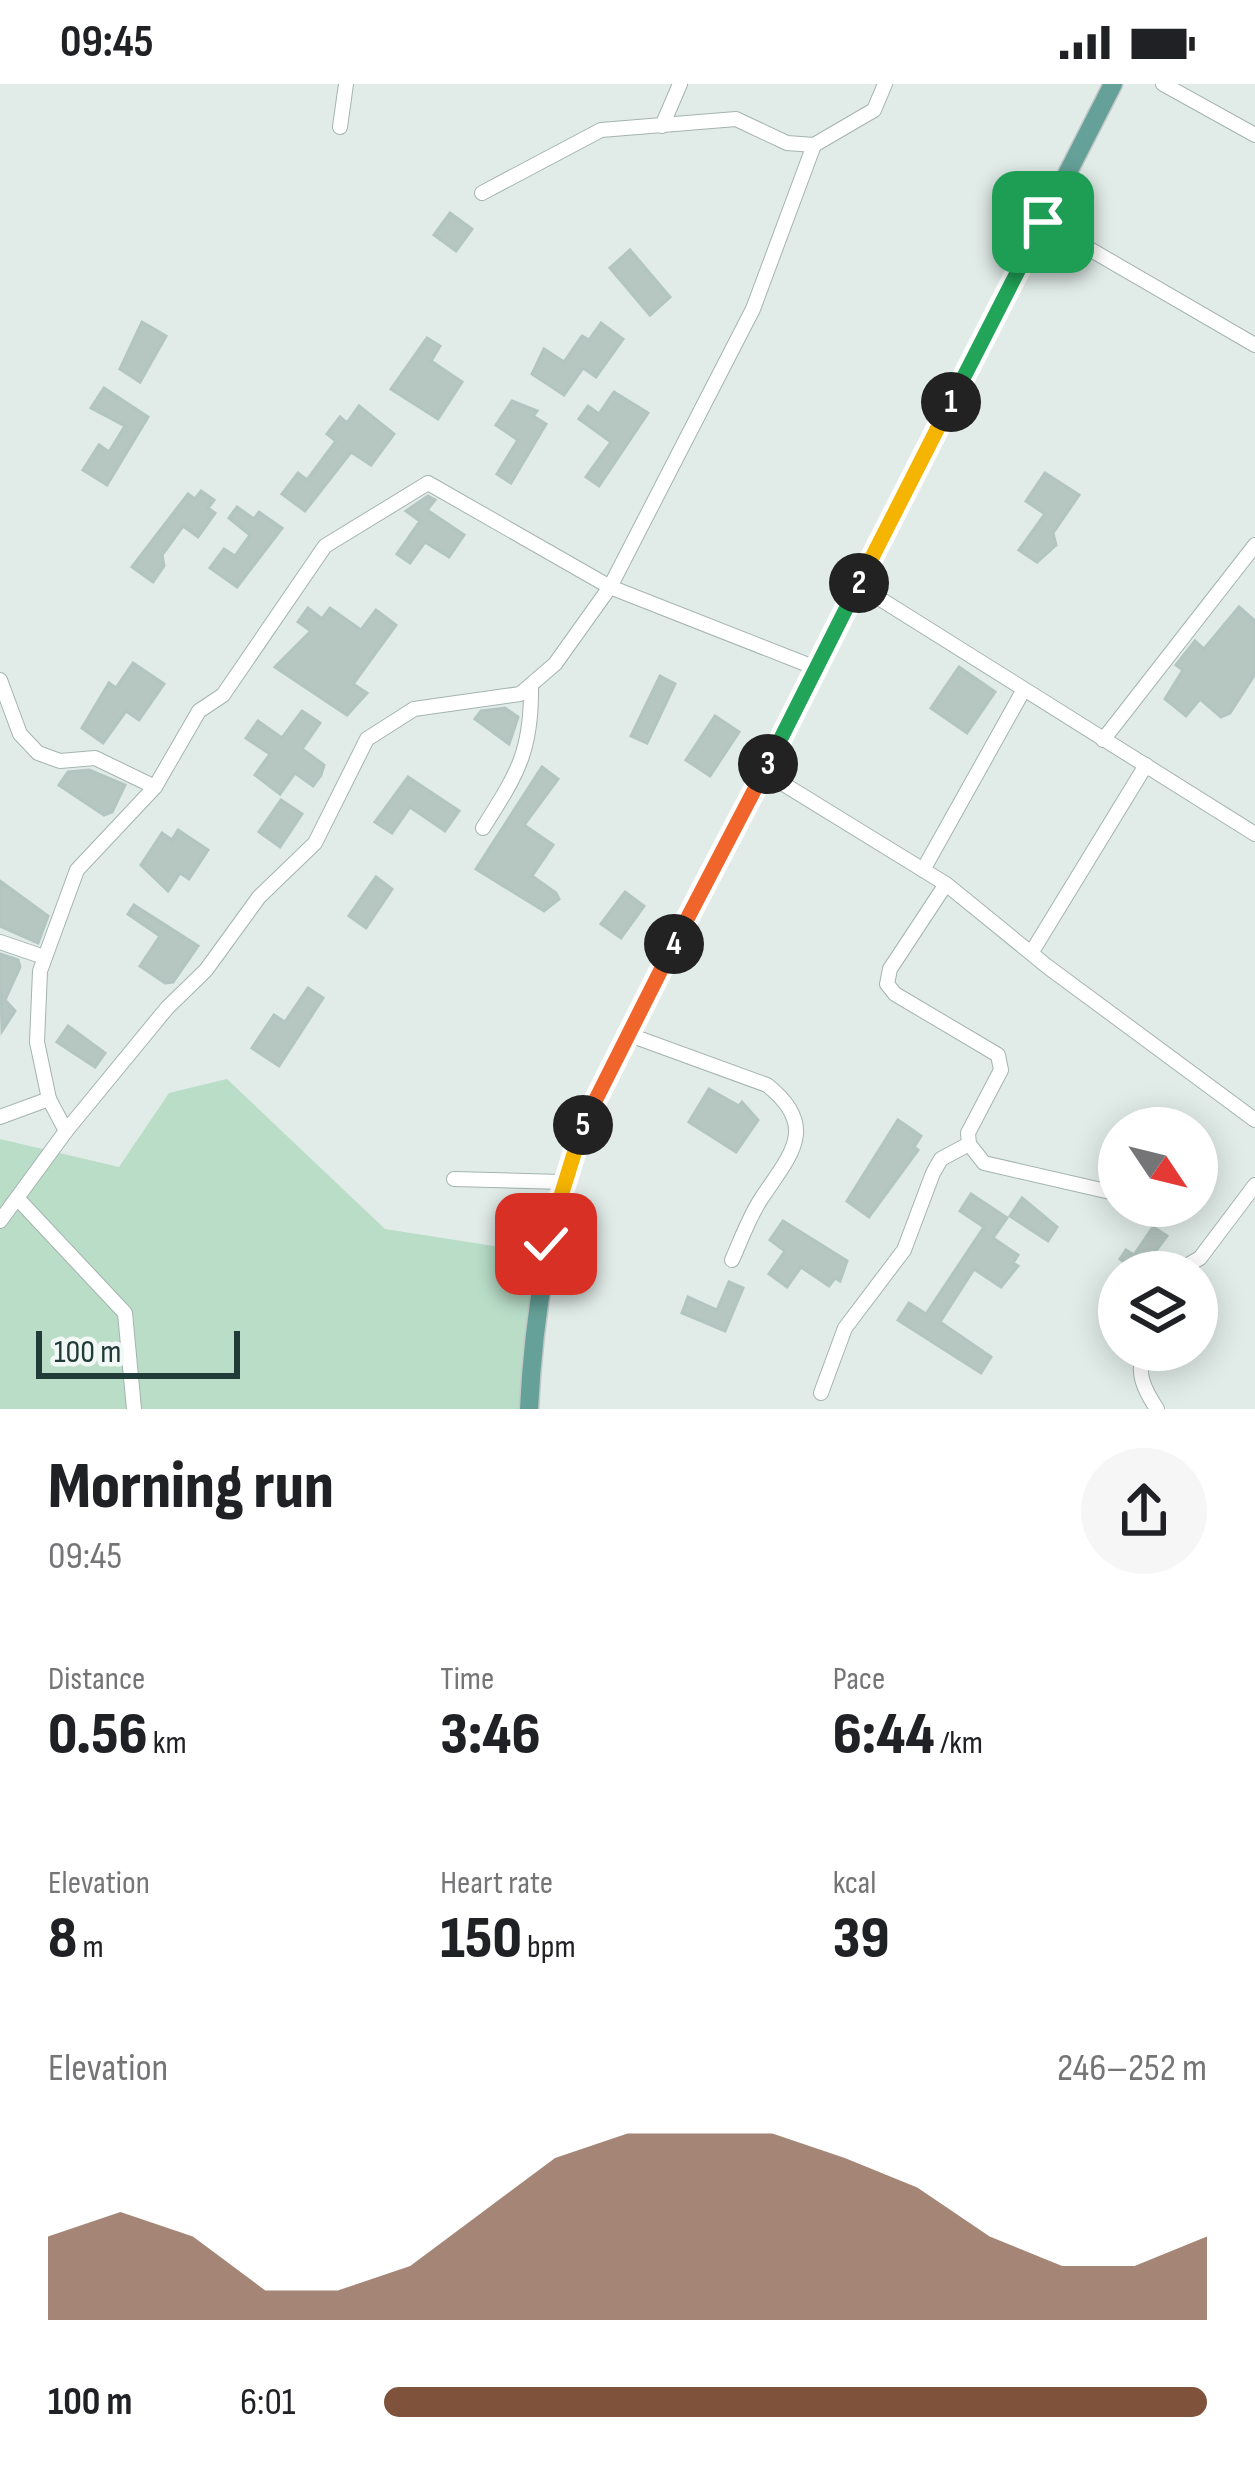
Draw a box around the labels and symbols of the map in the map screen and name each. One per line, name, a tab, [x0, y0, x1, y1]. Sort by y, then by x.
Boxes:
pin	[992, 171, 1094, 273]
pin: 1	[921, 372, 981, 432]
pin: 2	[829, 553, 889, 613]
pin: 3	[738, 734, 798, 794]
pin: 4	[644, 914, 704, 974]
pin: 5	[553, 1095, 613, 1155]
north arrow	[1098, 1107, 1218, 1227]
pin	[495, 1193, 597, 1295]
scale bar	[36, 1325, 240, 1378]

